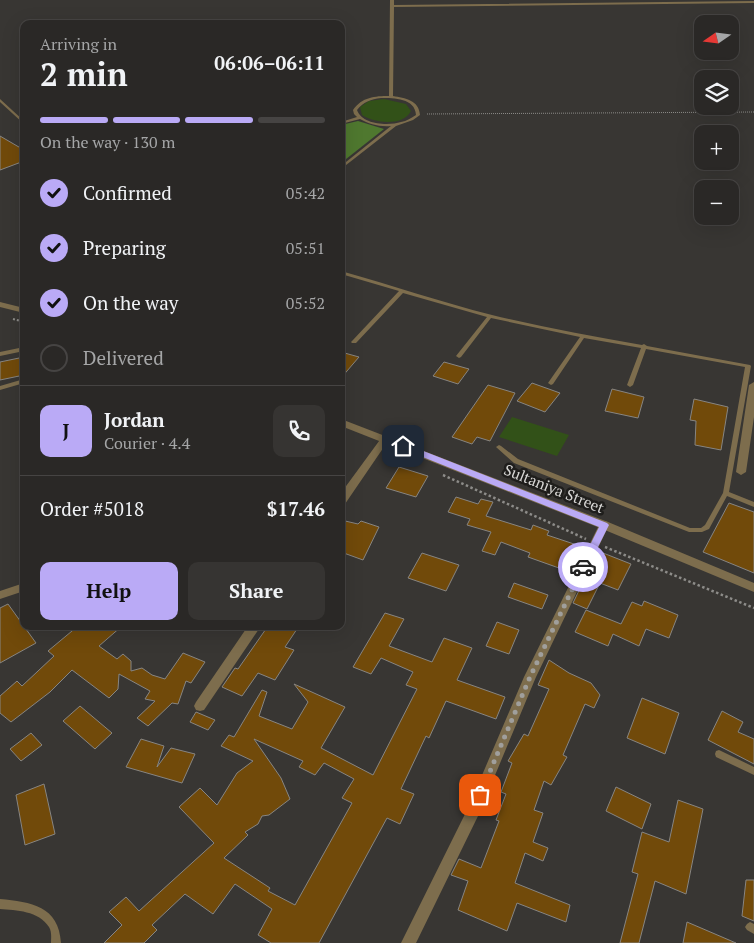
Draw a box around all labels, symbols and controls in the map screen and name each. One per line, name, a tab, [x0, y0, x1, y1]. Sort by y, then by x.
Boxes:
north arrow	[694, 15, 739, 60]
map controls	[694, 15, 739, 225]
text: Arriving in	[40, 33, 117, 55]
text: 06:06–06:11	[214, 50, 325, 75]
text: 2 min	[40, 53, 128, 95]
button: layers	[694, 70, 739, 115]
button: +	[694, 125, 739, 170]
text: On the way · 130 m	[40, 131, 175, 153]
icon: check	[40, 179, 68, 207]
text: Confirmed	[83, 180, 172, 205]
button: −	[694, 180, 739, 225]
text: 05:42	[286, 182, 325, 204]
icon: check	[40, 234, 68, 262]
text: Preparing	[83, 235, 166, 260]
text: 05:51	[286, 237, 325, 259]
icon: check	[40, 289, 68, 317]
text: On the way	[83, 290, 178, 315]
text: 05:52	[286, 292, 325, 314]
text: Delivered	[83, 345, 164, 370]
button: phone	[273, 405, 325, 457]
text: Jordan	[104, 407, 165, 432]
text: J	[63, 418, 69, 443]
pin	[382, 425, 424, 467]
text: Courier · 4.4	[104, 432, 190, 454]
icon: home	[389, 432, 417, 460]
street label: Sultаniya Street	[501, 459, 608, 517]
text: Order #5018	[40, 496, 144, 521]
text: $17.46	[267, 496, 325, 521]
courier	[558, 542, 608, 592]
icon: car	[569, 553, 597, 581]
button: Help	[40, 562, 178, 620]
button: Share	[188, 562, 325, 620]
pin	[459, 774, 501, 816]
icon: bag	[466, 781, 494, 809]

